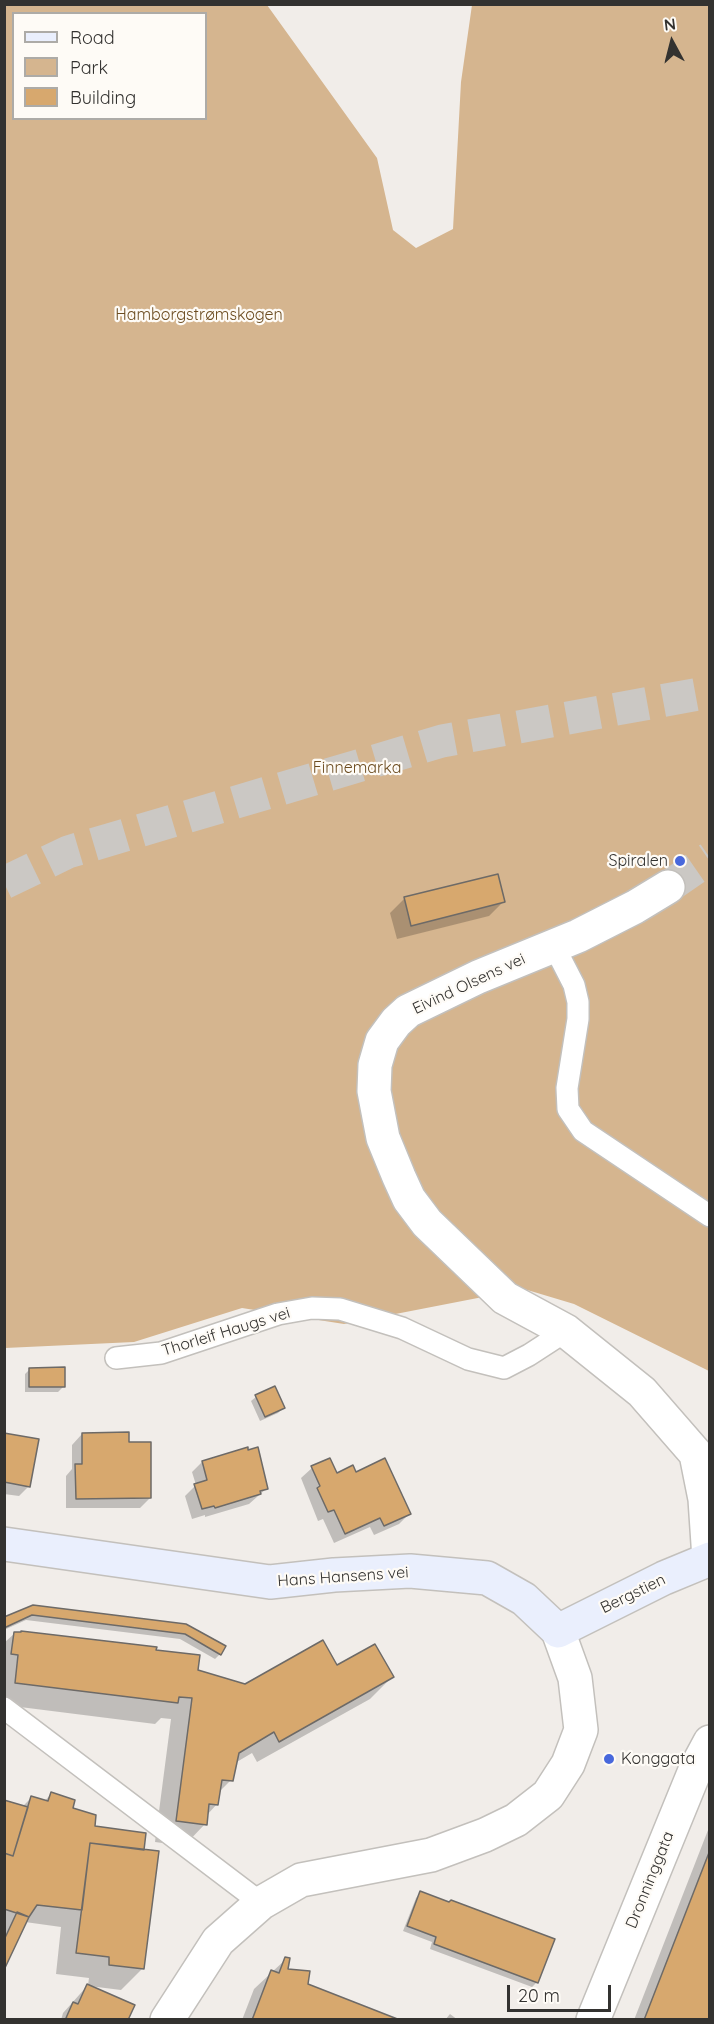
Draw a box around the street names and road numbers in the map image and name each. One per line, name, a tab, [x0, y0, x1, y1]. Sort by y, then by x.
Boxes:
street label: Eivind Olsens vei	[410, 949, 528, 1019]
street label: Thorleif Haugs vei	[159, 1303, 293, 1361]
street label: Hans Hansens vei	[277, 1563, 409, 1591]
street label: Bergstien	[597, 1570, 669, 1618]
street label: Dronninggata	[622, 1829, 678, 1931]

